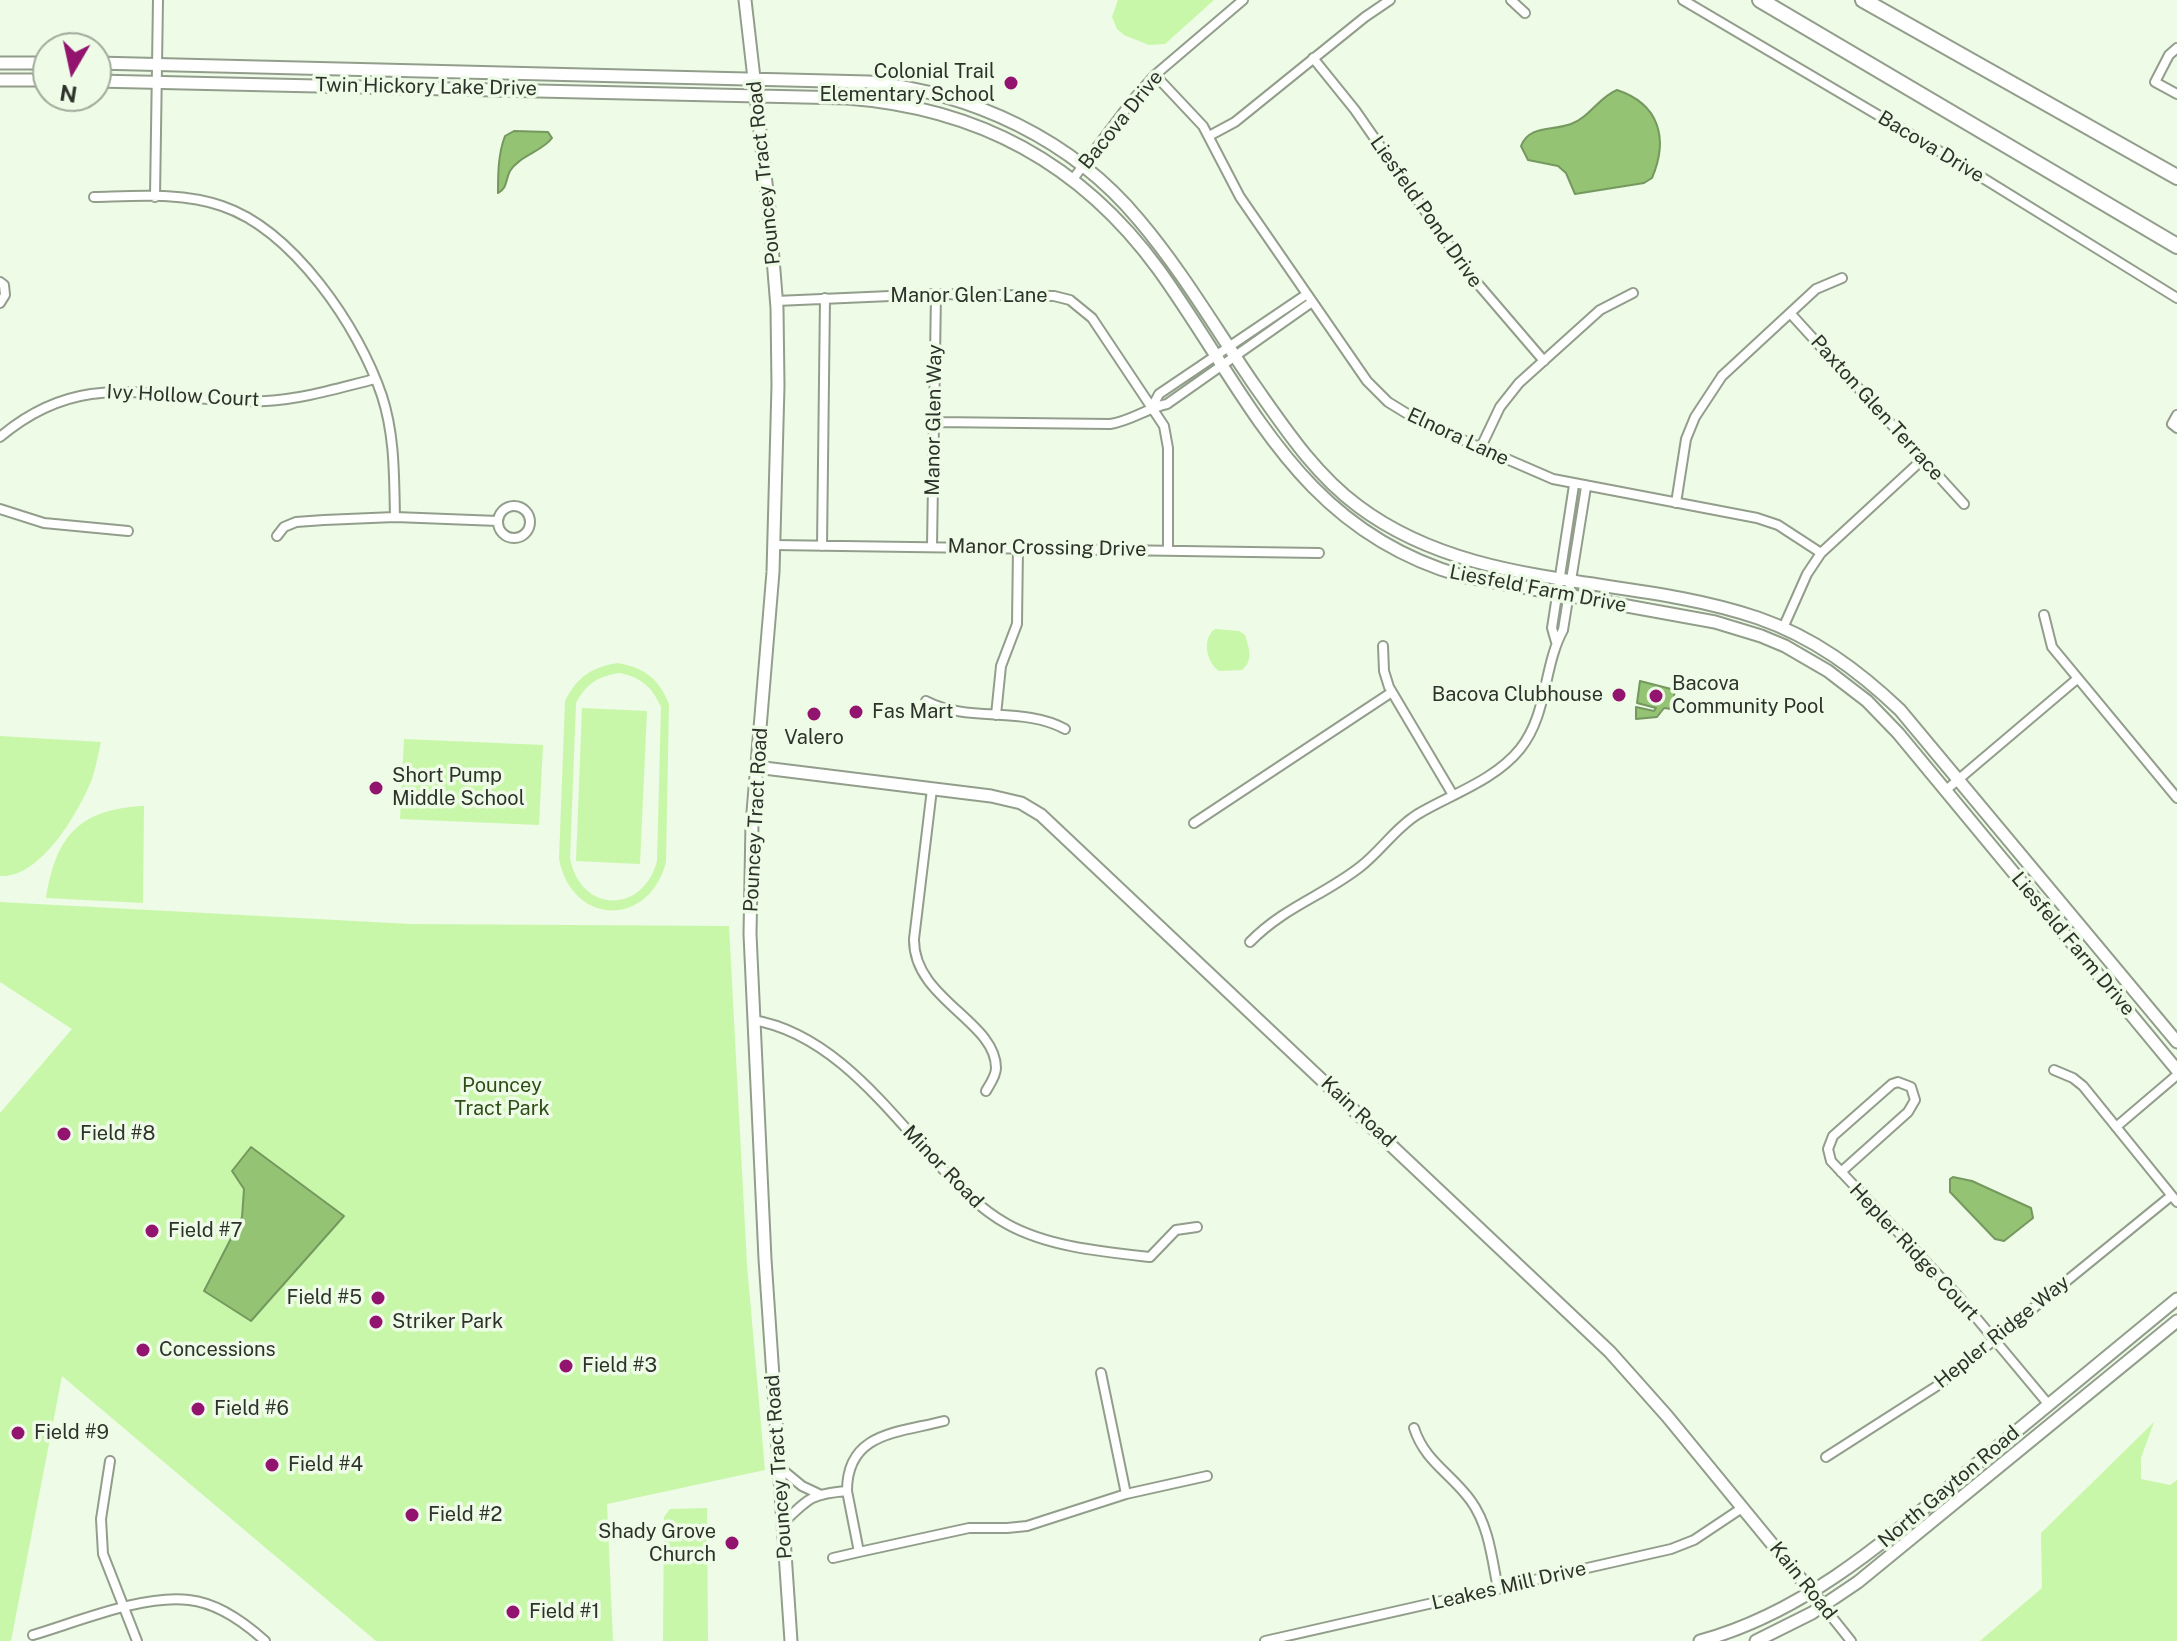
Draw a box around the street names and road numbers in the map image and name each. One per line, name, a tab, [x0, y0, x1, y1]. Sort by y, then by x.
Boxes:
street label: Bacova Drive	[1074, 66, 1168, 174]
street label: Twin Hickory Lake Drive	[315, 73, 537, 101]
street label: Pouncey Tract Road	[742, 80, 786, 266]
street label: Bacova Drive	[1873, 106, 1989, 188]
street label: Liesfeld Pond Drive	[1365, 132, 1487, 292]
street label: Manor Glen Lane	[890, 284, 1048, 308]
street label: Paxton Glen Terrace	[1805, 330, 1949, 486]
street label: Manor Glen Way	[921, 344, 947, 496]
street label: Ivy Hollow Court	[106, 380, 260, 412]
street label: Elnora Lane	[1403, 403, 1513, 471]
street label: Manor Crossing Drive	[947, 534, 1147, 562]
street label: Liesfeld Farm Drive	[1447, 560, 1629, 618]
street label: Pouncey Tract Road	[739, 727, 773, 913]
street label: Liesfeld Farm Drive	[2006, 867, 2140, 1021]
street label: Kain Road	[1316, 1071, 1400, 1153]
street label: Minor Road	[898, 1121, 988, 1213]
street label: Hepler Ridge Court	[1844, 1179, 1984, 1325]
street label: Hepler Ridge Way	[1930, 1270, 2074, 1394]
street label: Pouncey Tract Road	[761, 1374, 797, 1560]
street label: North Gayton Road	[1874, 1421, 2024, 1553]
street label: Kain Road	[1764, 1537, 1842, 1625]
street label: Leakes Mill Drive	[1429, 1557, 1589, 1615]

